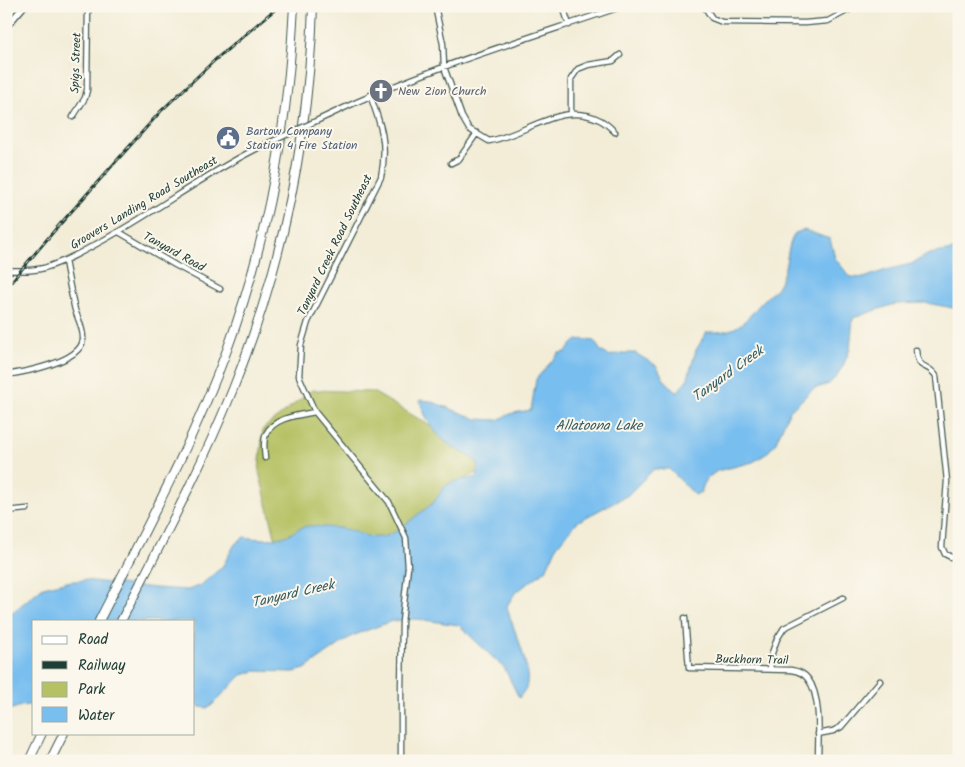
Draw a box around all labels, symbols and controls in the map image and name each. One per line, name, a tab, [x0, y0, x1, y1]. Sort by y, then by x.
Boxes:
street label: Spigs Street	[65, 32, 87, 94]
church icon: New Zion Church	[368, 78, 394, 104]
place label: New Zion Church	[398, 82, 487, 101]
place label: Bartow Company Station 4 Fire Station	[246, 122, 358, 155]
public building icon: Bartow Company Station 4 Fire Station	[215, 125, 241, 151]
street label: Groovers Landing Road Southeast	[67, 151, 222, 255]
street label: Tanyard Creek Road Southeast	[292, 171, 378, 319]
street label: Tanyard Road	[139, 227, 209, 277]
water label: Tanyard Creek	[688, 339, 770, 408]
water label: Allatoona Lake	[556, 415, 644, 437]
water label: Tanyard Creek	[250, 573, 339, 614]
legend	[32, 620, 195, 734]
text: Road	[78, 628, 109, 652]
street label: Buckhorn Trail	[715, 650, 789, 670]
text: Railway	[78, 654, 126, 678]
text: Park	[78, 678, 106, 702]
text: Water	[78, 704, 115, 728]

